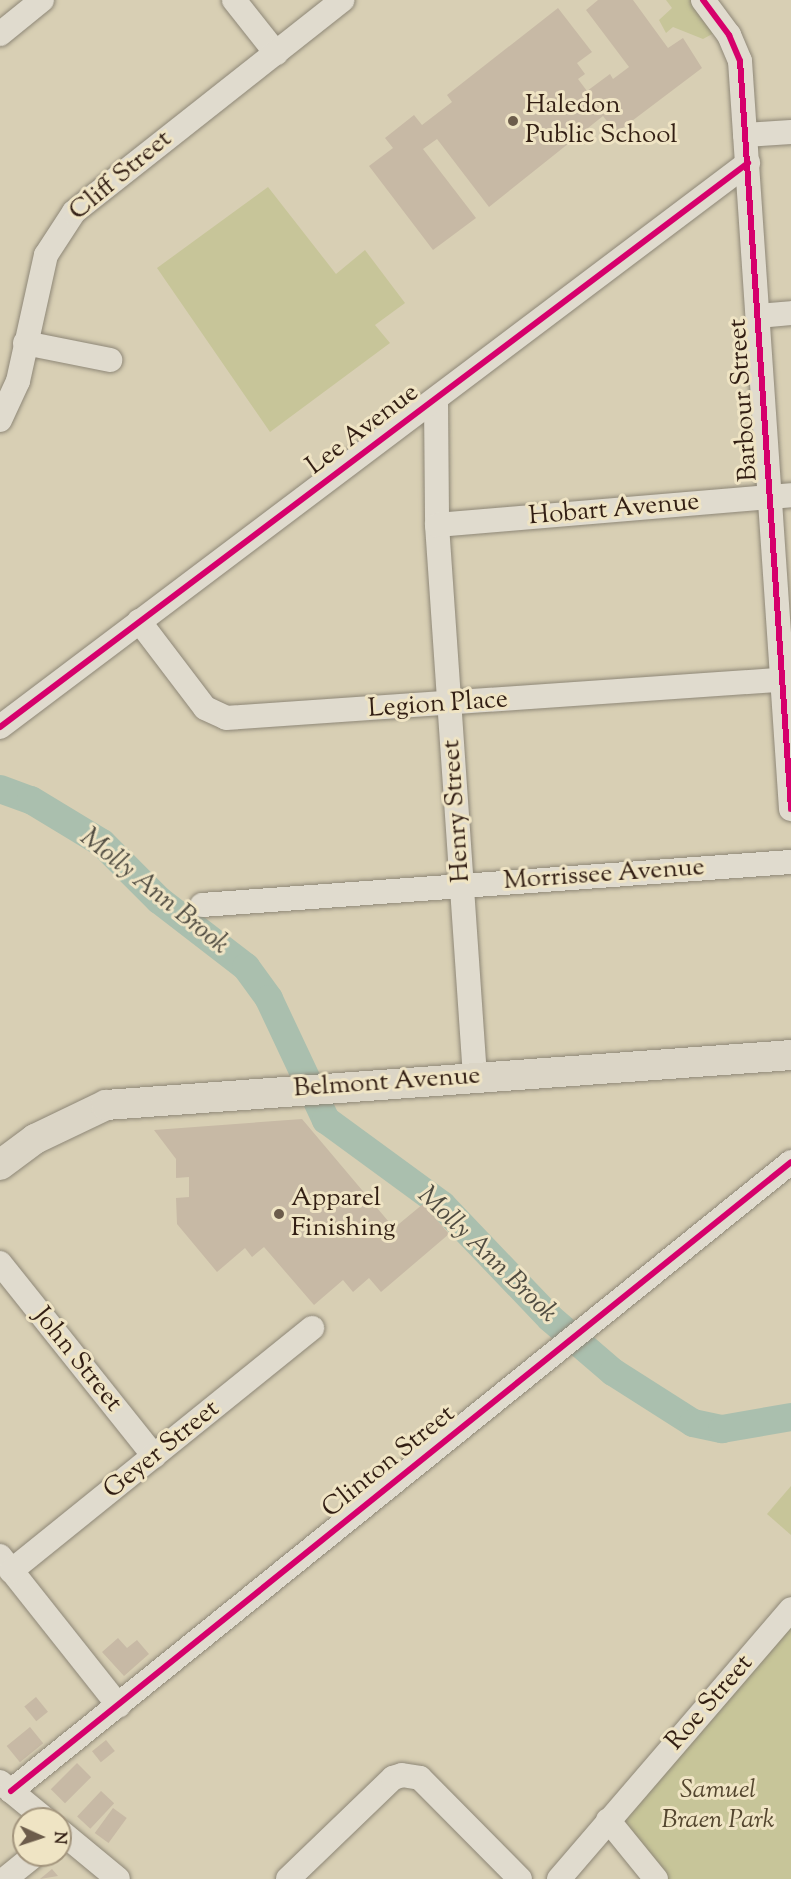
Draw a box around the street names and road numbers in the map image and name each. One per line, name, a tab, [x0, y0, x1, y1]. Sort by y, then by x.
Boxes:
street label: Cliff Street	[63, 124, 179, 228]
street label: Barbour Street	[723, 317, 765, 483]
street label: Lee Avenue	[301, 378, 425, 482]
street label: Hobart Avenue	[527, 487, 701, 533]
street label: Legion Place	[367, 685, 509, 725]
street label: Henry Street	[436, 739, 478, 883]
street label: Morrissee Avenue	[502, 852, 706, 898]
street label: Belmont Avenue	[292, 1061, 482, 1105]
street label: John Street	[26, 1302, 128, 1418]
street label: Geyer Street	[98, 1394, 226, 1506]
street label: Clinton Street	[316, 1399, 462, 1525]
street label: Roe Street	[660, 1649, 760, 1757]

